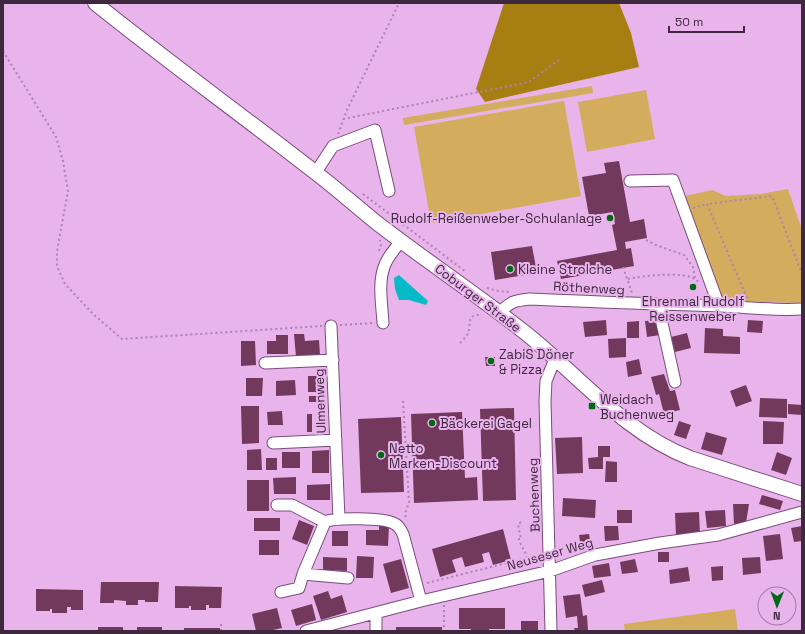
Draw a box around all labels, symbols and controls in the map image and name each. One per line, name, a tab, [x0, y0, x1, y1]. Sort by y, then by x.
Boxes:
scale bar	[669, 8, 744, 34]
text: 50 m	[675, 14, 703, 30]
place label: Rudolf-Reißenweber-Schulanlage	[391, 210, 602, 227]
marker: Rudolf-Reißenweber-Schulanlage	[605, 213, 615, 223]
street label: Coburger Straße	[432, 260, 524, 336]
place label: Kleine Strolche	[518, 261, 612, 278]
marker: Kleine Strolche	[505, 264, 515, 274]
street label: Röthenweg	[553, 278, 625, 298]
marker: Ehrenmal Rudolf Reissenweber	[688, 282, 698, 292]
place label: Ehrenmal Rudolf Reissenweber	[642, 293, 744, 325]
place label: ZabiS Döner & Pizza	[499, 346, 574, 378]
marker: ZabiS Döner & Pizza	[486, 356, 496, 366]
street label: Ulmenweg	[310, 368, 330, 434]
place label: Weidach Buchenweg	[600, 391, 674, 423]
marker: Weidach Buchenweg	[587, 401, 597, 411]
place label: Bäckerei Gagel	[440, 415, 532, 432]
marker: Bäckerei Gagel	[427, 418, 437, 428]
place label: Netto Marken-Discount	[389, 440, 497, 472]
marker: Netto Marken-Discount	[376, 450, 386, 460]
street label: Buchenweg	[524, 458, 544, 532]
street label: Neuseser Weg	[505, 534, 595, 574]
north arrow	[757, 586, 797, 626]
text: N	[773, 609, 781, 623]

